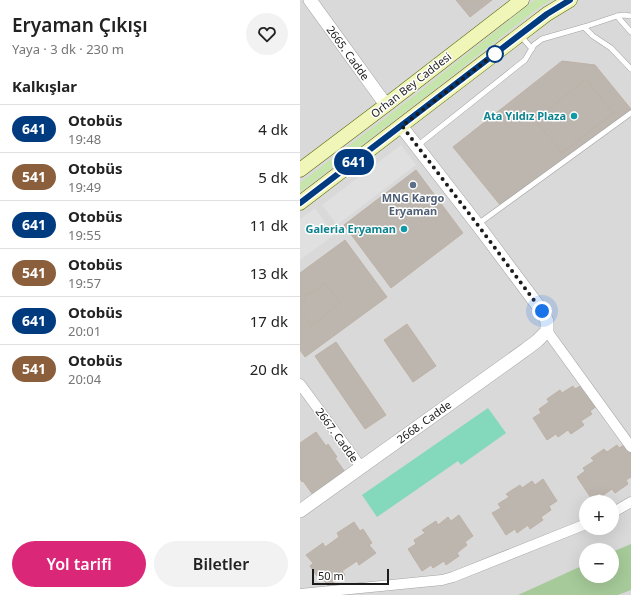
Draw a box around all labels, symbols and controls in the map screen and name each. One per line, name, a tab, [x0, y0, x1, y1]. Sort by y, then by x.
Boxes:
text: Eryaman Çıkışı	[12, 12, 148, 38]
button: heart	[246, 13, 288, 55]
street label: 2665. Cadde	[324, 22, 373, 83]
text: Yaya · 3 dk · 230 m	[12, 40, 124, 58]
unlabelled marker	[486, 45, 504, 63]
street label: Orhan Bey Caddesi	[367, 48, 454, 121]
text: Kalkışlar	[12, 76, 77, 96]
place label: Ata Yıldız Plaza	[483, 108, 566, 123]
text: Otobüs	[68, 110, 123, 130]
marker: Ata Yıldız Plaza	[569, 111, 579, 121]
text: 641	[22, 119, 46, 138]
text: 4 dk	[258, 119, 288, 139]
text: 19:48	[68, 130, 101, 148]
line badge: 641	[331, 149, 377, 175]
text: 641	[342, 152, 366, 171]
text: Otobüs	[68, 158, 123, 178]
text: 541	[22, 167, 46, 186]
text: 5 dk	[258, 167, 288, 187]
text: 19:49	[68, 178, 101, 196]
marker: MNG Kargo Eryaman	[408, 180, 418, 190]
place label: MNG Kargo Eryaman	[382, 190, 444, 218]
text: Otobüs	[68, 206, 123, 226]
text: 641	[22, 215, 46, 234]
text: 11 dk	[250, 215, 288, 235]
place label: Galeria Eryaman	[306, 221, 396, 236]
marker: Galeria Eryaman	[399, 224, 409, 234]
text: 19:55	[68, 226, 101, 244]
text: Otobüs	[68, 254, 123, 274]
text: 541	[22, 263, 46, 282]
text: 13 dk	[250, 263, 288, 283]
text: 19:57	[68, 274, 101, 292]
your location	[532, 301, 552, 321]
text: Otobüs	[68, 302, 123, 322]
text: 641	[22, 311, 46, 330]
text: 17 dk	[250, 311, 288, 331]
text: 20:01	[68, 322, 101, 340]
text: Otobüs	[68, 350, 123, 370]
text: 541	[22, 359, 46, 378]
text: 20 dk	[250, 359, 288, 379]
text: 20:04	[68, 370, 101, 388]
street label: 2668. Cadde	[393, 397, 454, 446]
street label: 2667. Cadde	[313, 404, 362, 465]
map controls	[579, 495, 619, 583]
button: +	[579, 495, 619, 535]
button: Yol tarifi	[12, 541, 146, 587]
button: Biletler	[154, 541, 288, 587]
button: −	[579, 543, 619, 583]
scale bar	[312, 567, 389, 586]
text: 50 m	[318, 568, 344, 583]

